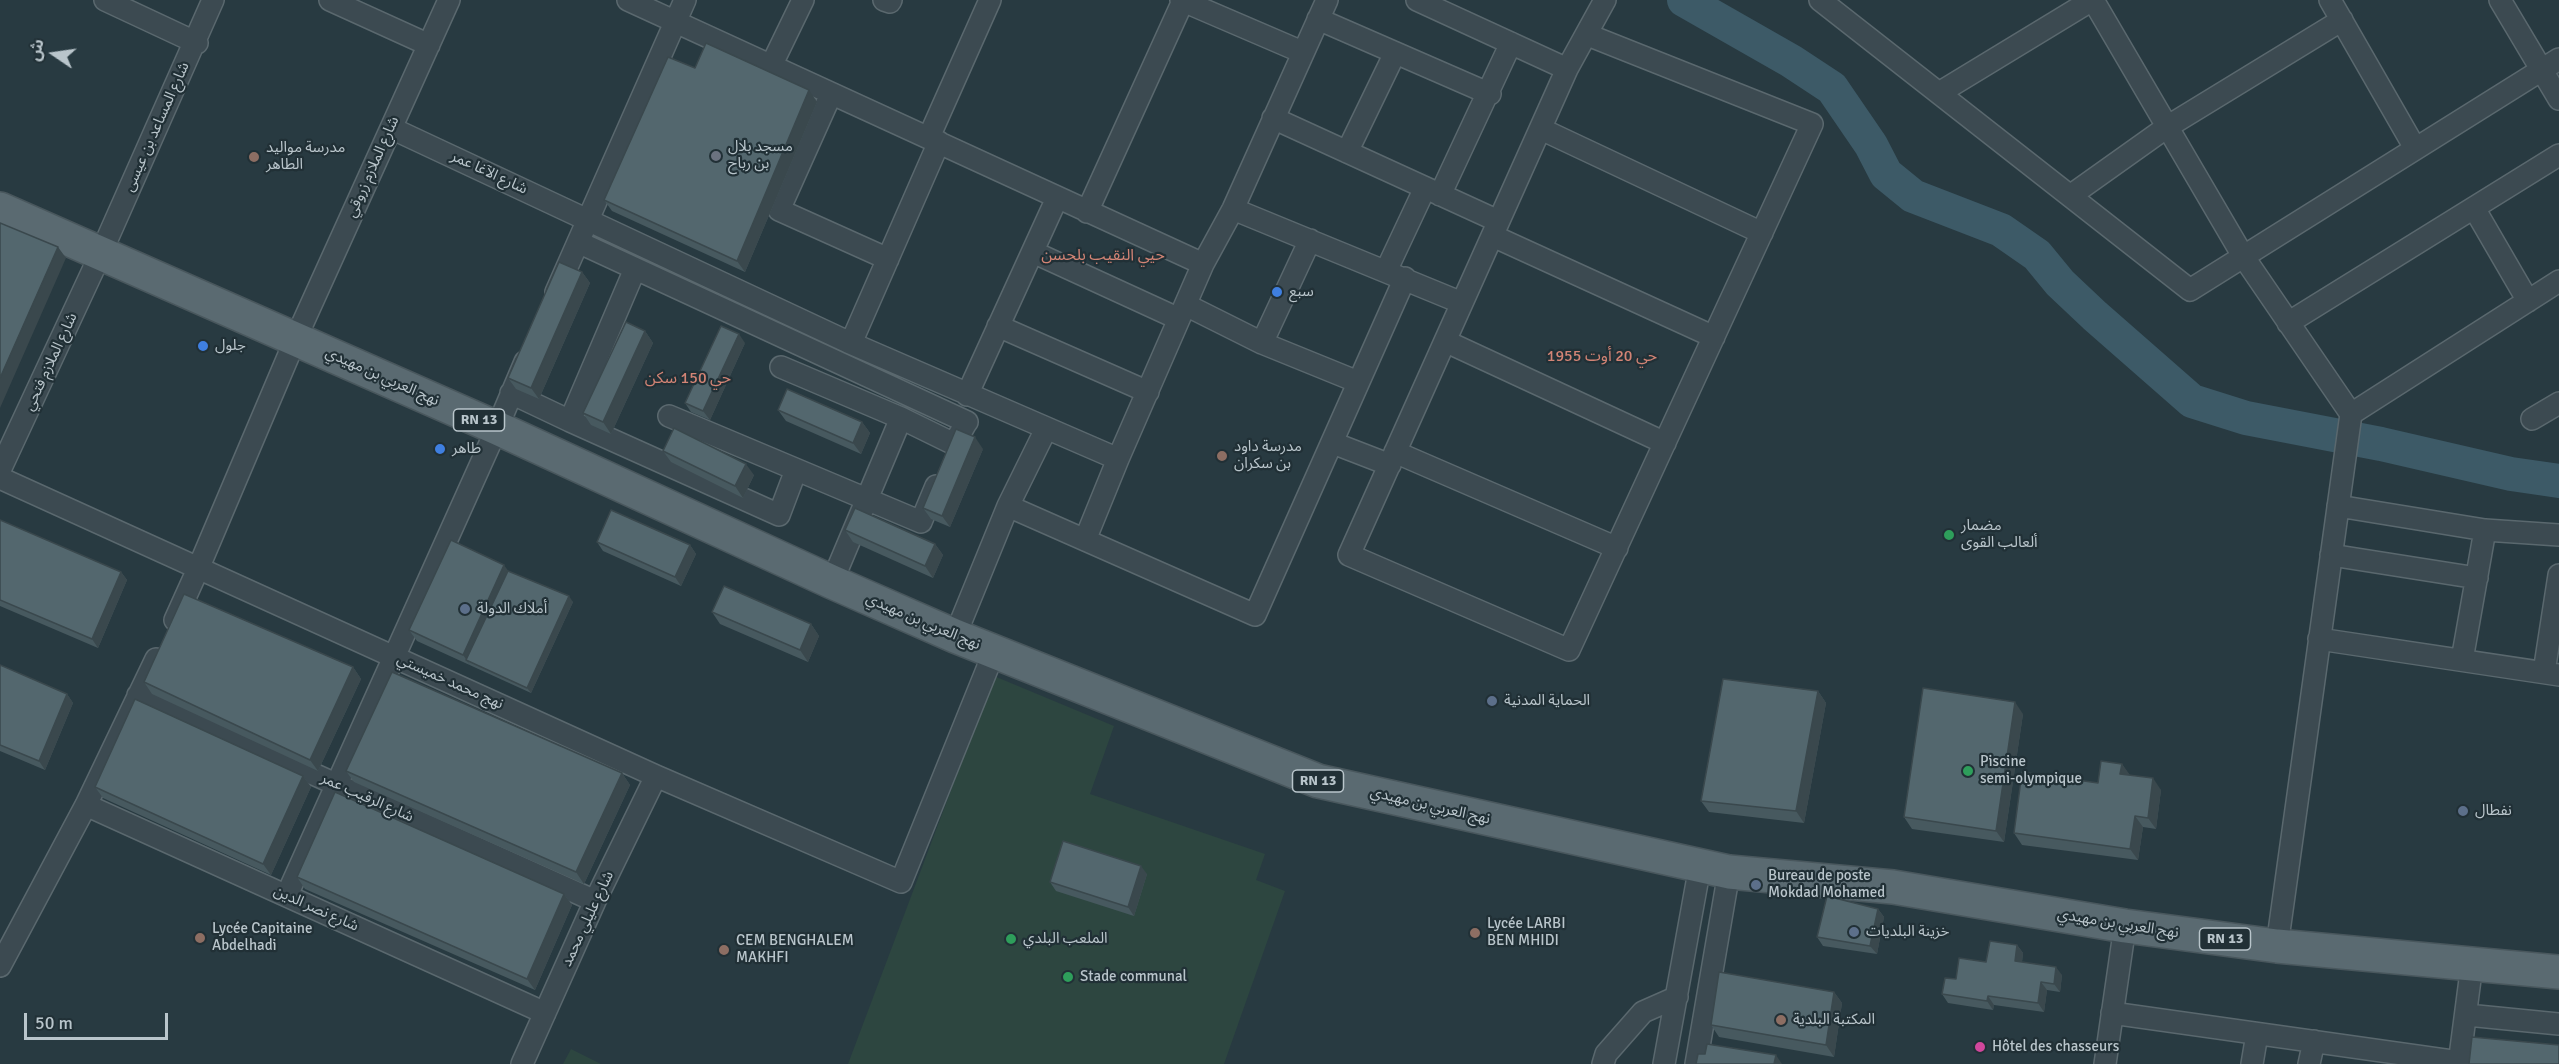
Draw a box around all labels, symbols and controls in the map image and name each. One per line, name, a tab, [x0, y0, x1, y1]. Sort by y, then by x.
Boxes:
north arrow	[24, 24, 84, 84]
text: ش	[24, 37, 49, 63]
street label: شارع المساعد بن عيسى	[120, 59, 194, 195]
street label: شارع الملازم زروقي	[343, 114, 403, 220]
place label: مسجد بلال بن رباح	[728, 138, 793, 173]
place label: مدرسة مواليد الطاهر	[266, 139, 345, 174]
street label: شارع الآغا عمر	[448, 147, 530, 199]
marker: مسجد بلال بن رباح	[709, 149, 723, 163]
marker: مدرسة مواليد الطاهر	[247, 150, 261, 164]
district label: حيي النقيب بلحسن	[1041, 246, 1165, 266]
place label: سبع	[1289, 283, 1314, 301]
marker: سبع	[1270, 285, 1284, 299]
street label: شارع الملازم فتحي	[20, 310, 82, 414]
place label: جلول	[215, 337, 246, 355]
marker: جلول	[196, 339, 210, 353]
street label: نهج العربي بن مهيدي	[322, 344, 442, 410]
district label: حي 20 أوت 1955	[1547, 347, 1657, 367]
district label: حي 150 سكن	[645, 369, 731, 389]
road number: RN 13	[454, 409, 504, 431]
place label: مدرسة داود بن سكران	[1234, 438, 1302, 473]
place label: طاهر	[452, 440, 481, 458]
marker: طاهر	[433, 442, 447, 456]
marker: مدرسة داود بن سكران	[1215, 449, 1229, 463]
place label: مضمار ألعالب القوى	[1961, 517, 2038, 552]
marker: مضمار ألعالب القوى	[1942, 528, 1956, 542]
street label: نهج العربي بن مهيدي	[863, 590, 983, 654]
place label: أملاك الدولة	[477, 600, 547, 618]
marker: أملاك الدولة	[458, 602, 472, 616]
street label: نهج محمد خميستي	[394, 650, 506, 714]
place label: الحماية المدنية	[1504, 692, 1590, 710]
marker: الحماية المدنية	[1485, 694, 1499, 708]
place label: Piscine semi-olympique	[1980, 753, 2082, 788]
marker: Piscine semi-olympique	[1961, 764, 1975, 778]
street label: شارع الرقيب عمر	[318, 770, 416, 826]
road number: RN 13	[1292, 770, 1344, 792]
street label: نهج العربي بن مهيدي	[1368, 783, 1492, 829]
place label: نفطال	[2475, 802, 2512, 820]
marker: نفطال	[2456, 804, 2470, 818]
place label: Bureau de poste Mokdad Mohamed	[1768, 867, 1885, 902]
street label: شارع عليلي محمد	[558, 868, 618, 970]
marker: Bureau de poste Mokdad Mohamed	[1749, 878, 1763, 892]
street label: شارع نصر الدين	[271, 882, 361, 936]
street label: نهح العربي بن مهيدي	[2056, 906, 2180, 942]
place label: Lycée LARBI BEN MHIDI	[1487, 915, 1566, 950]
place label: Lycée Capitaine Abdelhadi	[212, 920, 312, 955]
place label: خزينة البلديات	[1866, 923, 1949, 941]
marker: خزينة البلديات	[1847, 925, 1861, 939]
marker: Lycée LARBI BEN MHIDI	[1468, 926, 1482, 940]
road number: RN 13	[2200, 928, 2250, 950]
place label: الملعب البلدي	[1023, 930, 1108, 948]
marker: Lycée Capitaine Abdelhadi	[193, 931, 207, 945]
place label: CEM BENGHALEM MAKHFI	[736, 932, 854, 967]
marker: الملعب البلدي	[1004, 932, 1018, 946]
marker: CEM BENGHALEM MAKHFI	[717, 943, 731, 957]
place label: Stade communal	[1080, 968, 1187, 986]
marker: Stade communal	[1061, 970, 1075, 984]
scale bar	[27, 1001, 171, 1039]
place label: المكتبة البلدية	[1793, 1011, 1875, 1029]
text: 50 m	[35, 1012, 73, 1034]
marker: المكتبة البلدية	[1774, 1013, 1788, 1027]
place label: Hôtel des chasseurs	[1992, 1038, 2119, 1056]
marker: Hôtel des chasseurs	[1973, 1040, 1987, 1054]

